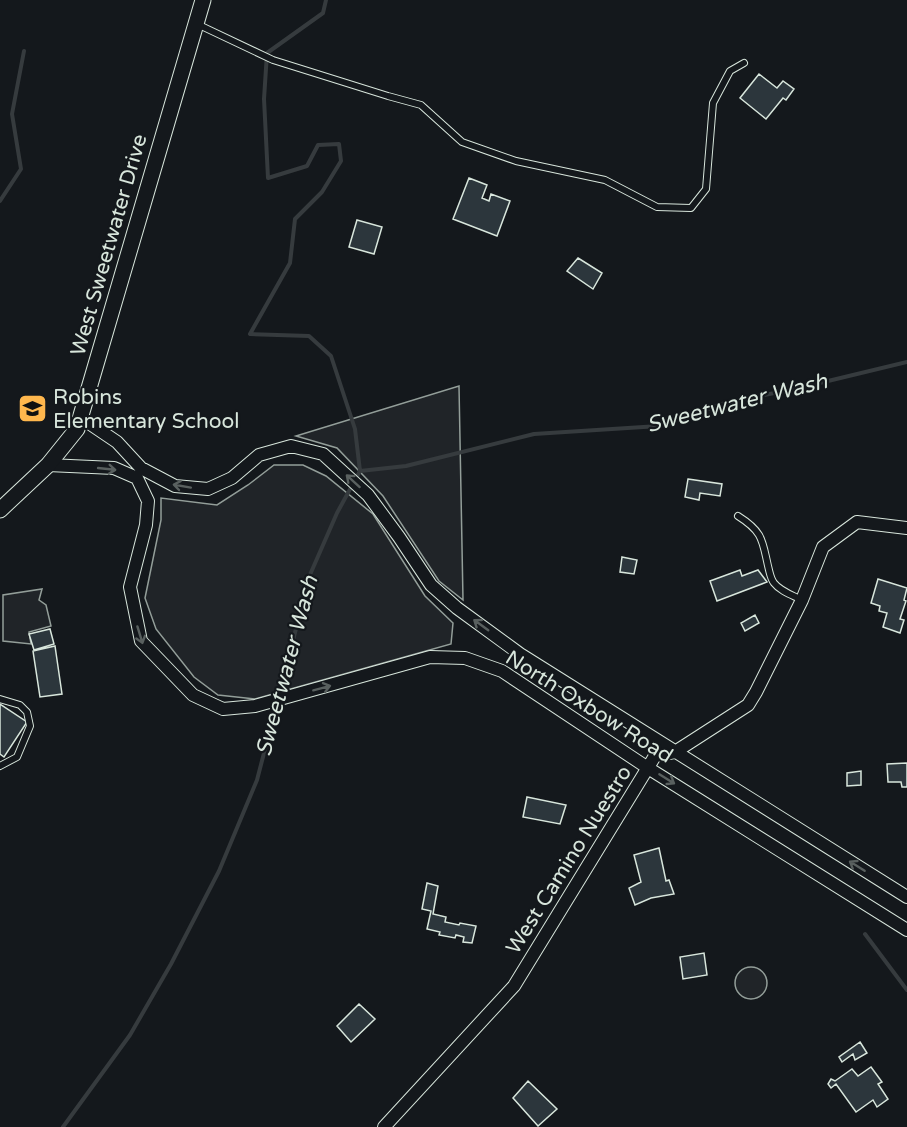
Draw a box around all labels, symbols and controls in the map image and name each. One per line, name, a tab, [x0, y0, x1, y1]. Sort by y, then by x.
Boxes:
street label: West Sweetwater Drive	[65, 131, 153, 359]
water label: Sweetwater Wash	[644, 368, 831, 438]
place label: Robins Elementary School	[53, 385, 240, 434]
school or university icon: Robins Elementary School	[16, 393, 48, 425]
one-way arrow	[96, 463, 116, 474]
one-way arrow	[345, 474, 360, 488]
one-way arrow	[173, 480, 192, 491]
water label: Sweetwater Wash	[250, 573, 324, 759]
one-way arrow	[474, 619, 490, 632]
one-way arrow	[135, 625, 146, 644]
street label: North Oxbow Road	[501, 645, 677, 769]
one-way arrow	[312, 681, 331, 693]
street label: West Camino Nuestro	[501, 761, 637, 959]
one-way arrow	[658, 774, 675, 786]
one-way arrow	[849, 860, 866, 873]

